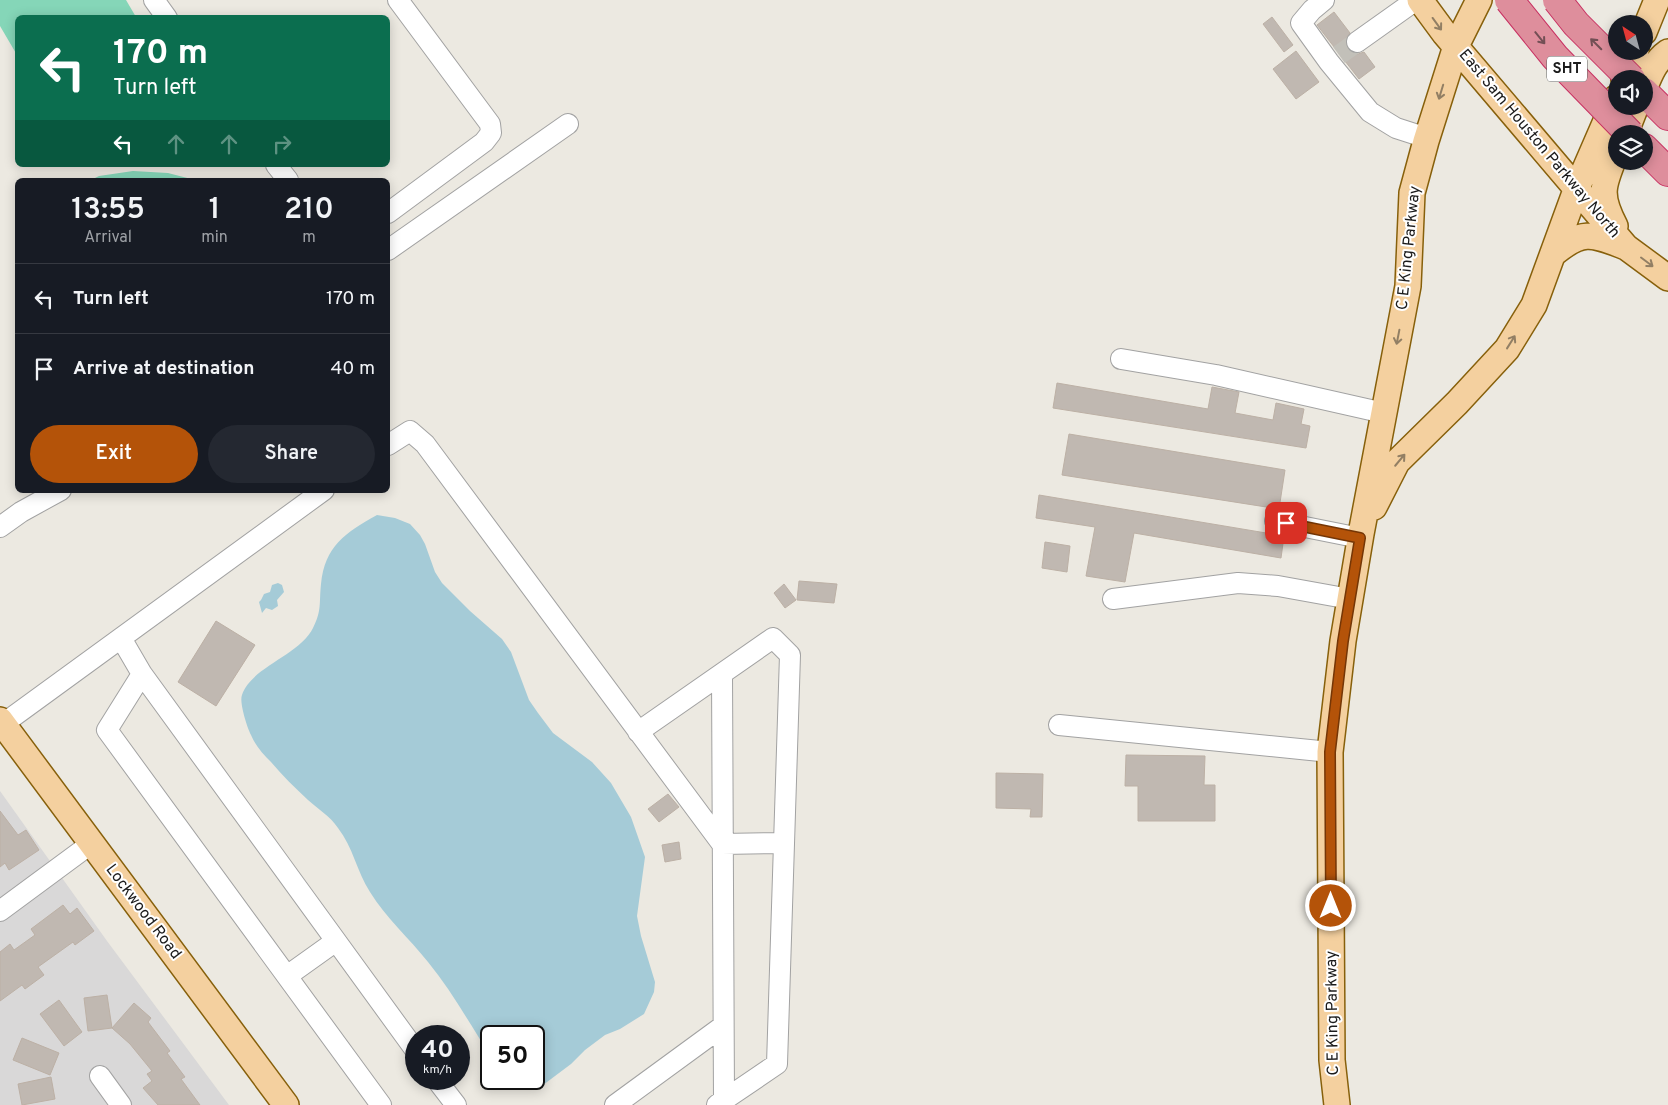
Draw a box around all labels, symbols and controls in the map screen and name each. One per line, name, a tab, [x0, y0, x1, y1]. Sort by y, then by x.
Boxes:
north arrow	[1608, 15, 1652, 60]
map controls	[1608, 15, 1653, 170]
one-way arrow	[1432, 16, 1442, 30]
one-way arrow	[1534, 31, 1545, 44]
text: 170 m	[113, 32, 208, 76]
icon: left	[30, 35, 95, 100]
one-way arrow	[1590, 38, 1602, 50]
street label: East Sam Houston Parkway North	[1454, 45, 1624, 243]
road number: SHT	[1547, 56, 1587, 82]
button: sound	[1608, 70, 1653, 115]
text: Turn left	[113, 75, 196, 102]
one-way arrow	[1436, 84, 1446, 100]
button: layers	[1608, 125, 1653, 170]
icon: left	[109, 130, 137, 158]
icon: ahead	[162, 130, 190, 158]
icon: ahead	[215, 130, 243, 158]
icon: right	[268, 130, 296, 158]
street label: C E King Parkway	[1393, 185, 1425, 311]
text: 13:55	[71, 192, 145, 229]
text: 1	[209, 192, 220, 229]
text: 210	[284, 192, 334, 229]
text: Arrival	[84, 228, 132, 248]
text: min	[201, 228, 228, 248]
text: m	[302, 228, 316, 248]
one-way arrow	[1640, 257, 1654, 267]
icon: left	[30, 285, 58, 313]
text: Turn left	[73, 287, 149, 311]
text: 170 m	[326, 287, 375, 311]
one-way arrow	[1393, 329, 1402, 345]
one-way arrow	[1506, 335, 1516, 349]
icon: arrive	[30, 355, 58, 383]
text: Arrive at destination	[73, 357, 254, 381]
text: 40 m	[330, 357, 375, 381]
button: Exit	[30, 425, 198, 483]
button: Share	[208, 425, 375, 483]
one-way arrow	[1395, 454, 1406, 467]
pin	[1265, 502, 1307, 544]
icon: arrive	[1272, 509, 1300, 537]
street label: Lockwood Road	[101, 861, 185, 963]
position arrow	[1304, 879, 1356, 931]
street label: C E King Parkway	[1322, 950, 1344, 1076]
speed limit sign: 50	[480, 1025, 545, 1090]
text: 40	[421, 1035, 454, 1067]
text: km/h	[423, 1062, 452, 1078]

